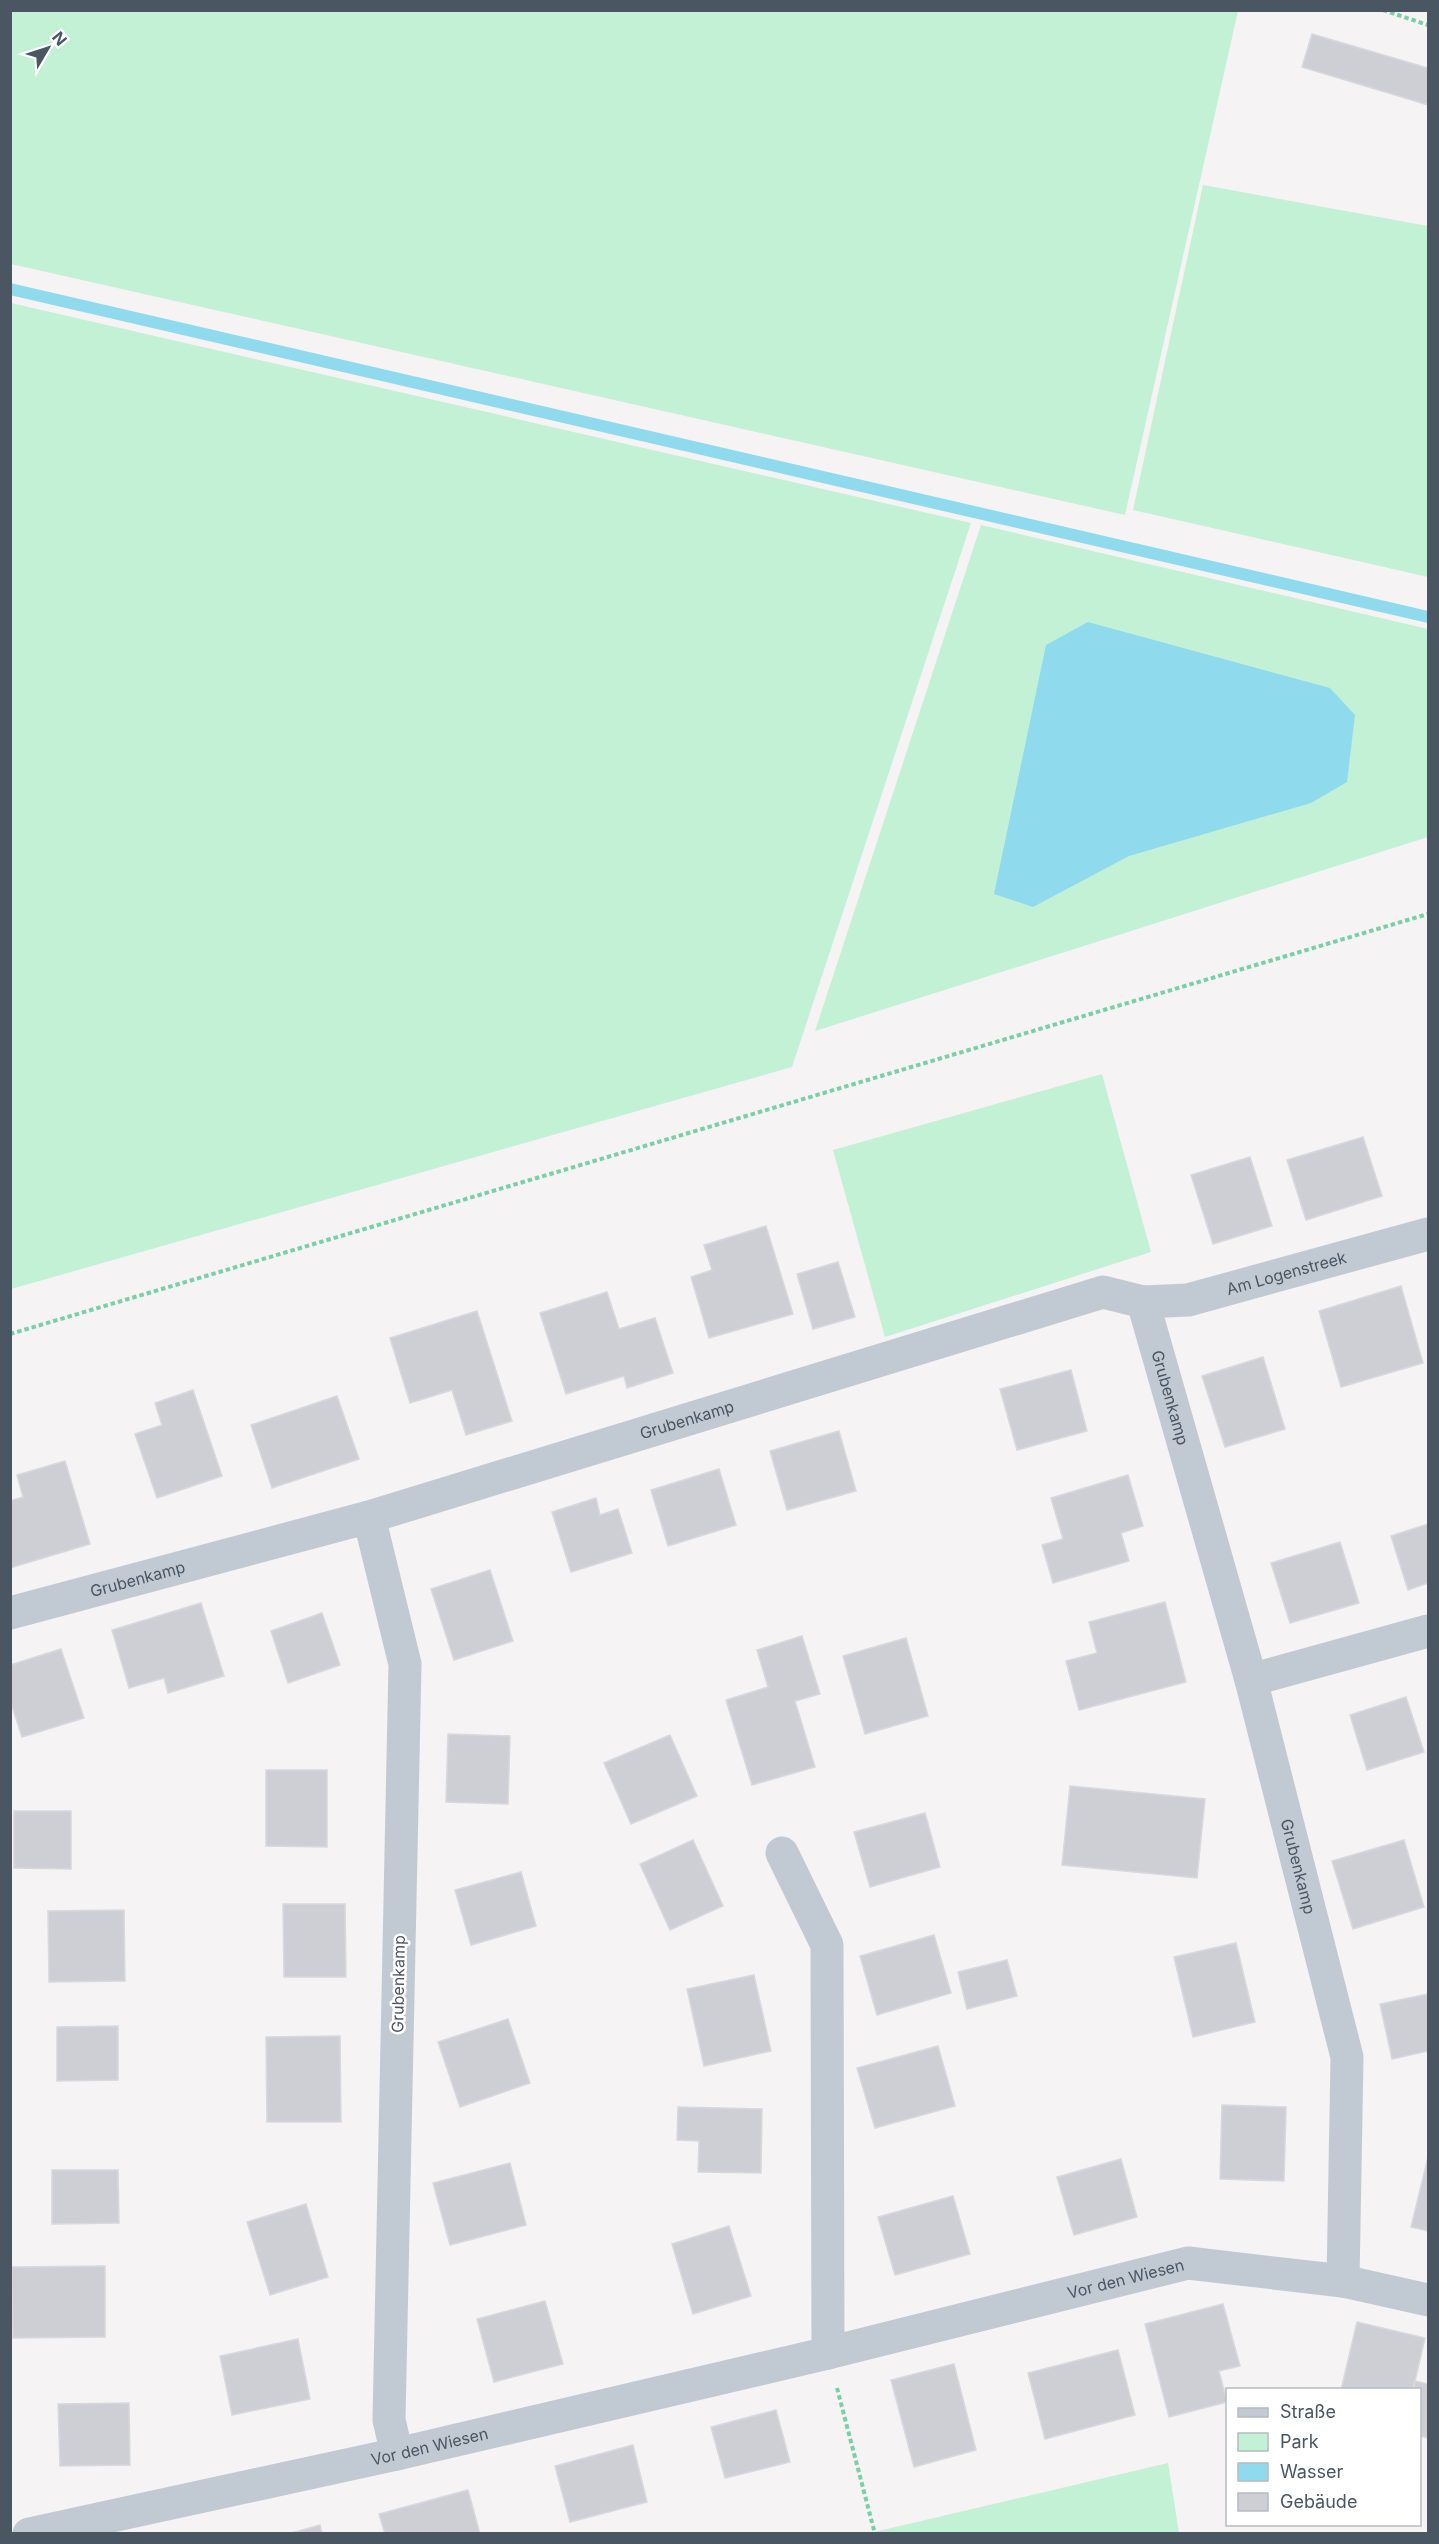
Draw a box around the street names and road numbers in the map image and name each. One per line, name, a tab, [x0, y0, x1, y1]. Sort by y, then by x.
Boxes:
street label: Am Logenstreek	[1224, 1247, 1349, 1299]
street label: Grubenkamp	[1147, 1348, 1193, 1447]
street label: Grubenkamp	[637, 1396, 736, 1443]
street label: Grubenkamp	[88, 1557, 187, 1601]
street label: Grubenkamp	[1277, 1817, 1320, 1916]
street label: Grubenkamp	[387, 1935, 409, 2033]
street label: Vor den Wiesen	[1065, 2254, 1186, 2303]
street label: Vor den Wiesen	[369, 2423, 490, 2469]

